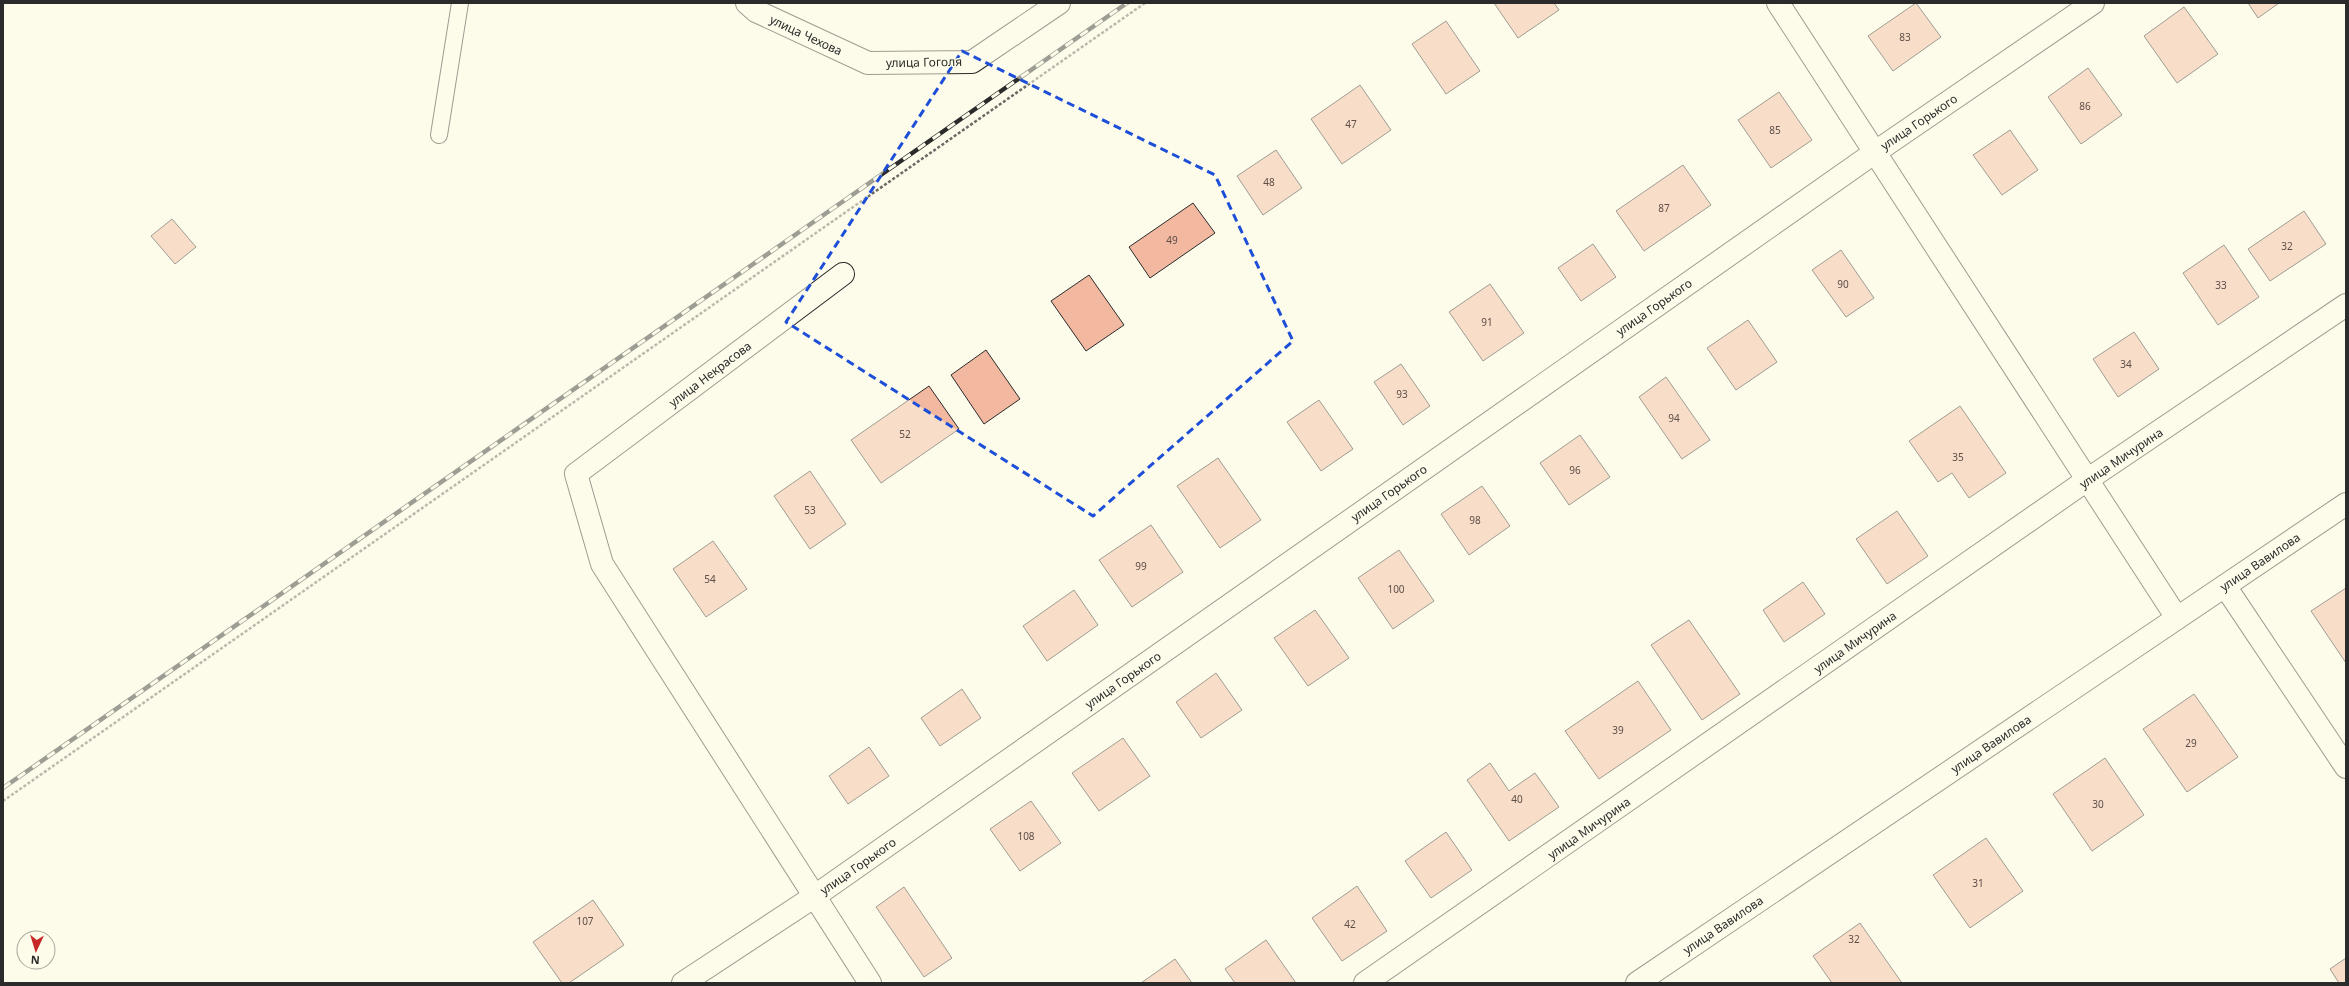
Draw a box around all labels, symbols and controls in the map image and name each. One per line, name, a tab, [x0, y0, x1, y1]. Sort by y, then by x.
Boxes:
street label: улица Чехова	[767, 11, 845, 59]
house number: 83	[1899, 30, 1911, 44]
street label: улица Гоголя	[886, 53, 962, 71]
street label: улица Горького	[1877, 90, 1961, 154]
house number: 86	[2079, 99, 2091, 113]
house number: 47	[1345, 117, 1357, 131]
house number: 85	[1769, 123, 1781, 137]
house number: 48	[1263, 175, 1275, 189]
house number: 87	[1658, 201, 1670, 215]
house number: 49	[1166, 233, 1178, 247]
house number: 32	[2281, 239, 2293, 253]
street label: улица Горького	[1613, 274, 1695, 340]
house number: 90	[1837, 277, 1849, 291]
house number: 33	[2215, 278, 2227, 292]
house number: 91	[1481, 315, 1493, 329]
street label: улица Некрасова	[665, 337, 755, 411]
house number: 34	[2120, 357, 2132, 371]
house number: 93	[1396, 387, 1408, 401]
house number: 94	[1668, 411, 1680, 425]
street label: улица Мичурина	[2076, 424, 2166, 492]
house number: 52	[899, 427, 911, 441]
house number: 35	[1952, 450, 1964, 464]
street label: улица Горького	[1348, 460, 1430, 526]
house number: 96	[1569, 463, 1581, 477]
house number: 53	[804, 503, 816, 517]
house number: 98	[1469, 513, 1481, 527]
street label: улица Вавилова	[2217, 529, 2303, 595]
house number: 99	[1135, 559, 1147, 573]
house number: 54	[704, 572, 716, 586]
house number: 100	[1387, 582, 1405, 596]
street label: улица Мичурина	[1810, 607, 1900, 677]
street label: улица Горького	[1082, 647, 1164, 713]
street label: улица Вавилова	[1948, 711, 2034, 777]
house number: 39	[1612, 723, 1624, 737]
house number: 29	[2185, 736, 2197, 750]
house number: 40	[1511, 792, 1523, 806]
street label: улица Мичурина	[1544, 793, 1634, 863]
house number: 30	[2092, 797, 2104, 811]
house number: 108	[1017, 829, 1035, 843]
street label: улица Горького	[817, 833, 899, 899]
house number: 31	[1972, 876, 1984, 890]
street label: улица Вавилова	[1680, 892, 1766, 958]
house number: 107	[576, 914, 594, 928]
house number: 42	[1344, 917, 1356, 931]
north arrow	[16, 930, 56, 970]
house number: 32	[1848, 932, 1860, 946]
text: N	[30, 953, 40, 968]

